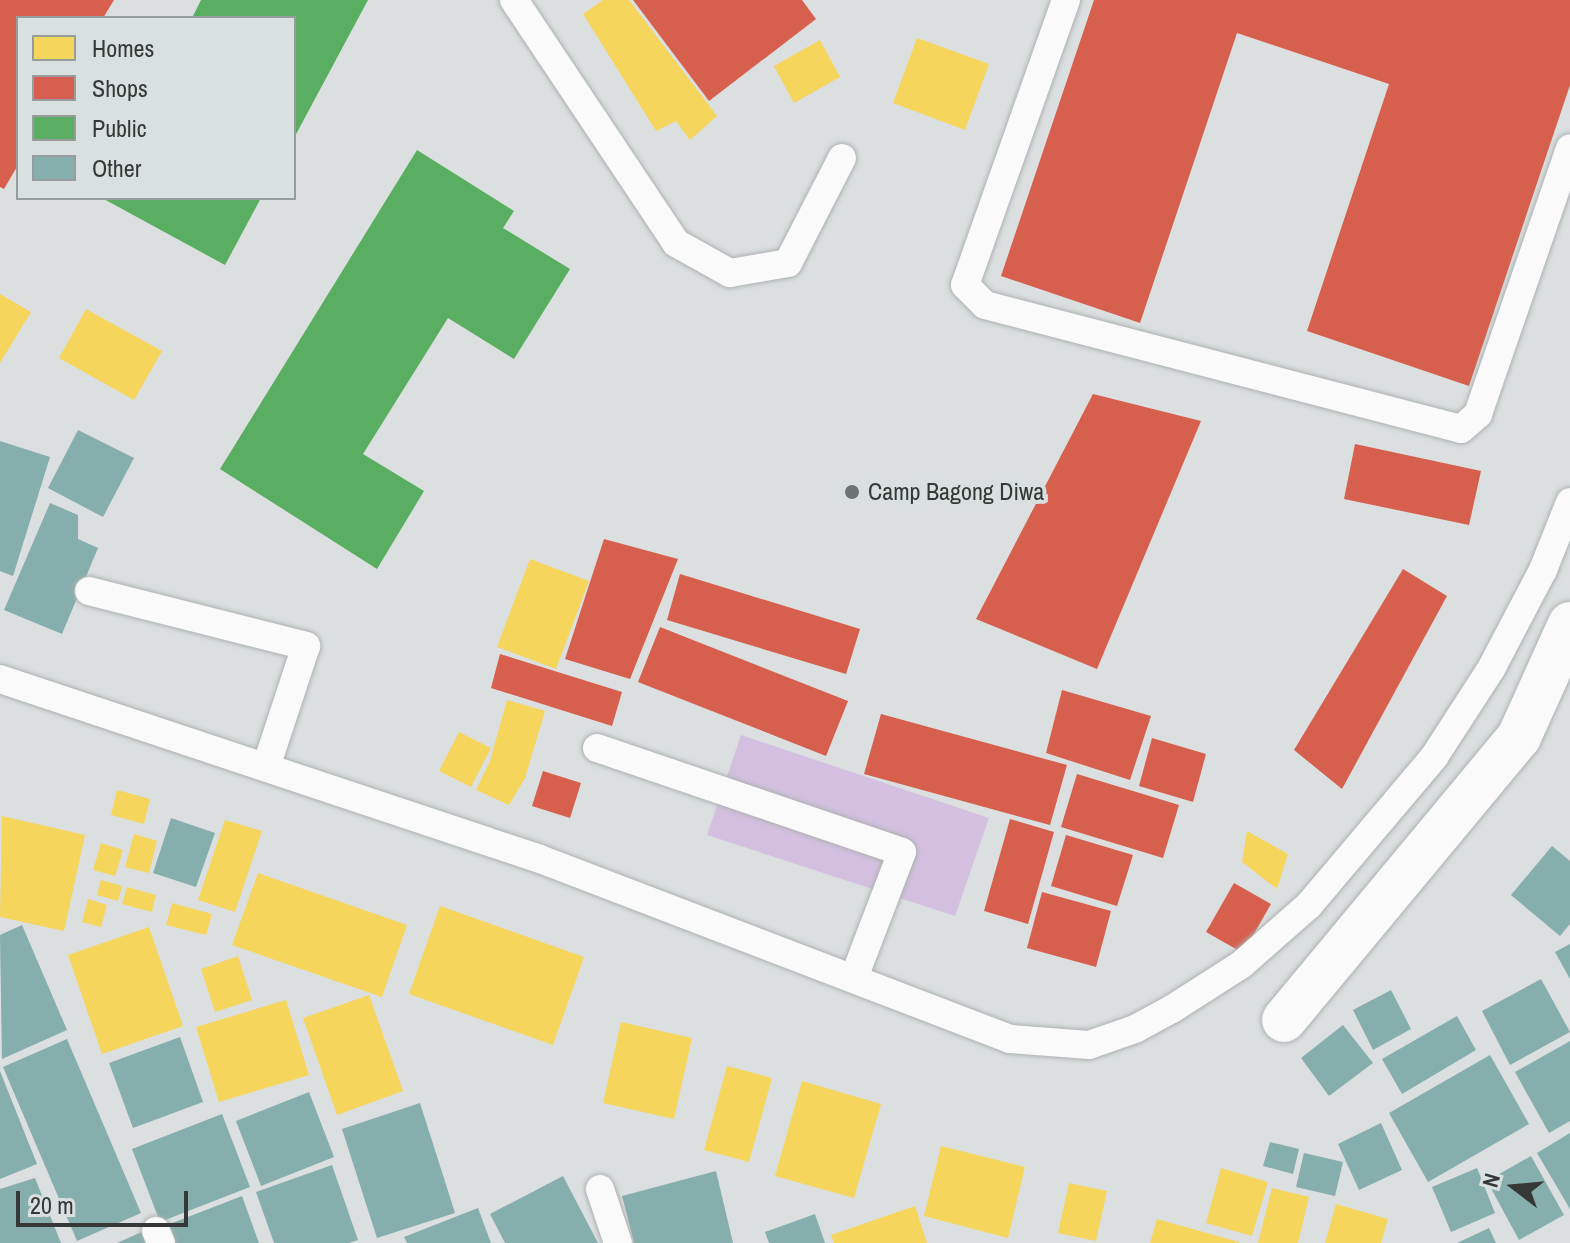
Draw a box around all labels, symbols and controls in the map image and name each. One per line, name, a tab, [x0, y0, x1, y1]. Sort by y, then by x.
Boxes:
legend	[16, 16, 296, 200]
text: Homes	[92, 32, 154, 64]
text: Shops	[92, 72, 148, 104]
text: Public	[92, 112, 147, 144]
text: Other	[92, 152, 141, 184]
place label: Camp Bagong Diwa	[868, 478, 1044, 506]
marker: Camp Bagong Diwa	[843, 483, 861, 501]
north arrow	[1474, 1147, 1554, 1227]
text: N	[1475, 1170, 1507, 1191]
scale bar	[20, 1175, 192, 1225]
text: 20 m	[30, 1189, 74, 1221]

